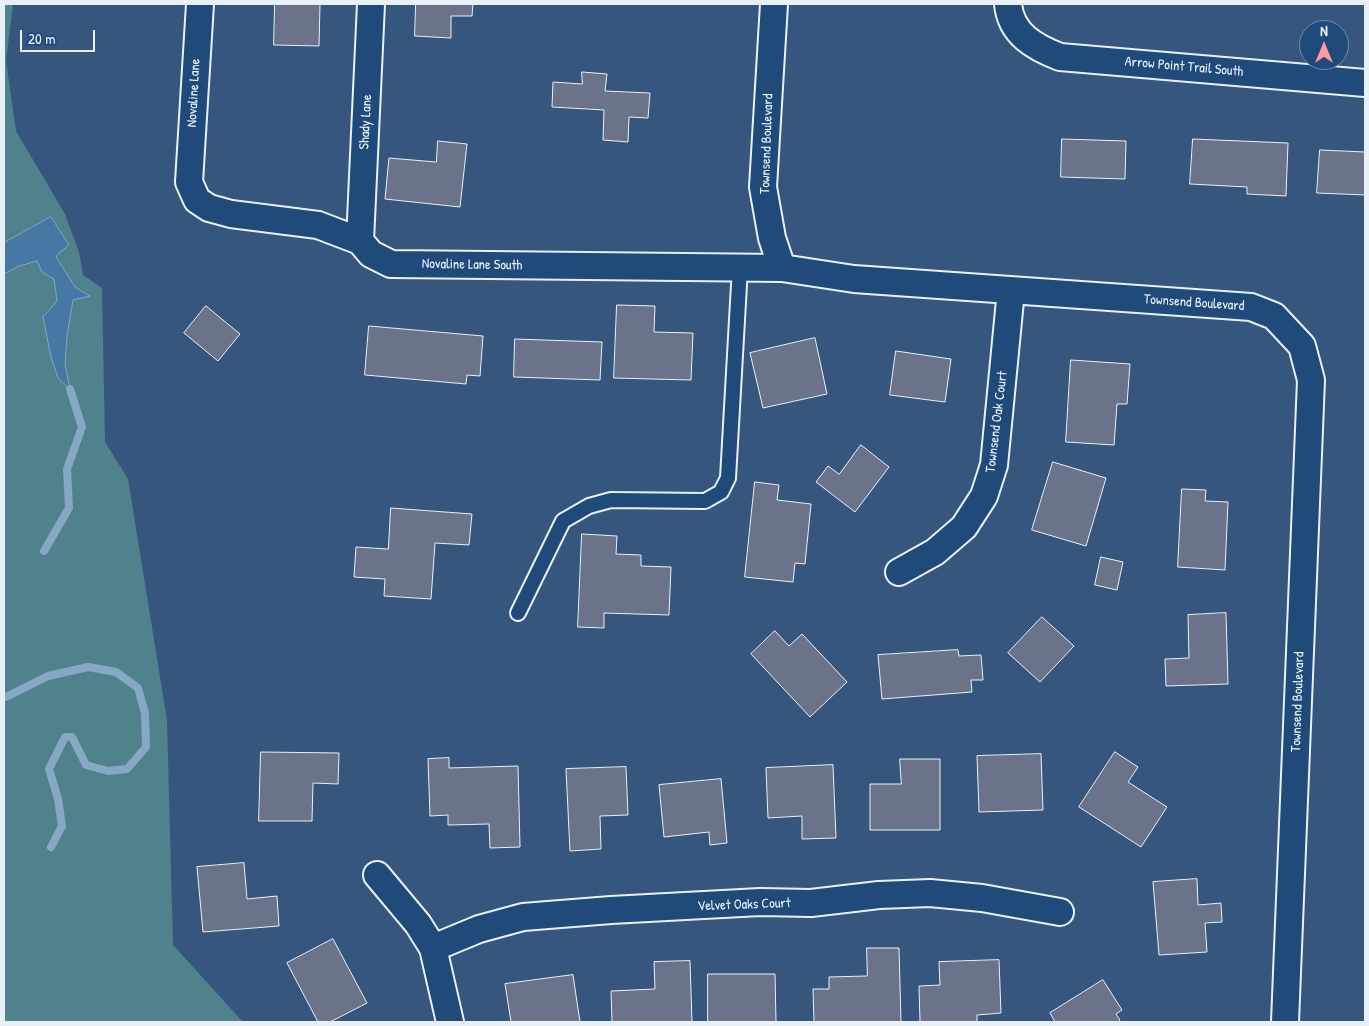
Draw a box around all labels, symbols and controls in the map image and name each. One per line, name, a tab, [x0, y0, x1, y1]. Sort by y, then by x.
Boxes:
scale bar	[22, 20, 98, 52]
north arrow	[1299, 20, 1349, 70]
text: N	[1320, 21, 1328, 40]
text: 20 m	[28, 28, 55, 49]
street label: Arrow Point Trail South	[1124, 53, 1244, 81]
street label: Novaline Lane	[184, 58, 204, 128]
street label: Townsend Boulevard	[757, 93, 777, 195]
street label: Shady Lane	[356, 94, 376, 150]
street label: Novaline Lane South	[422, 256, 522, 274]
street label: Townsend Boulevard	[1143, 291, 1245, 315]
street label: Townsend Oak Court	[982, 370, 1012, 474]
street label: Townsend Boulevard	[1288, 651, 1308, 753]
street label: Velvet Oaks Court	[697, 895, 791, 915]

